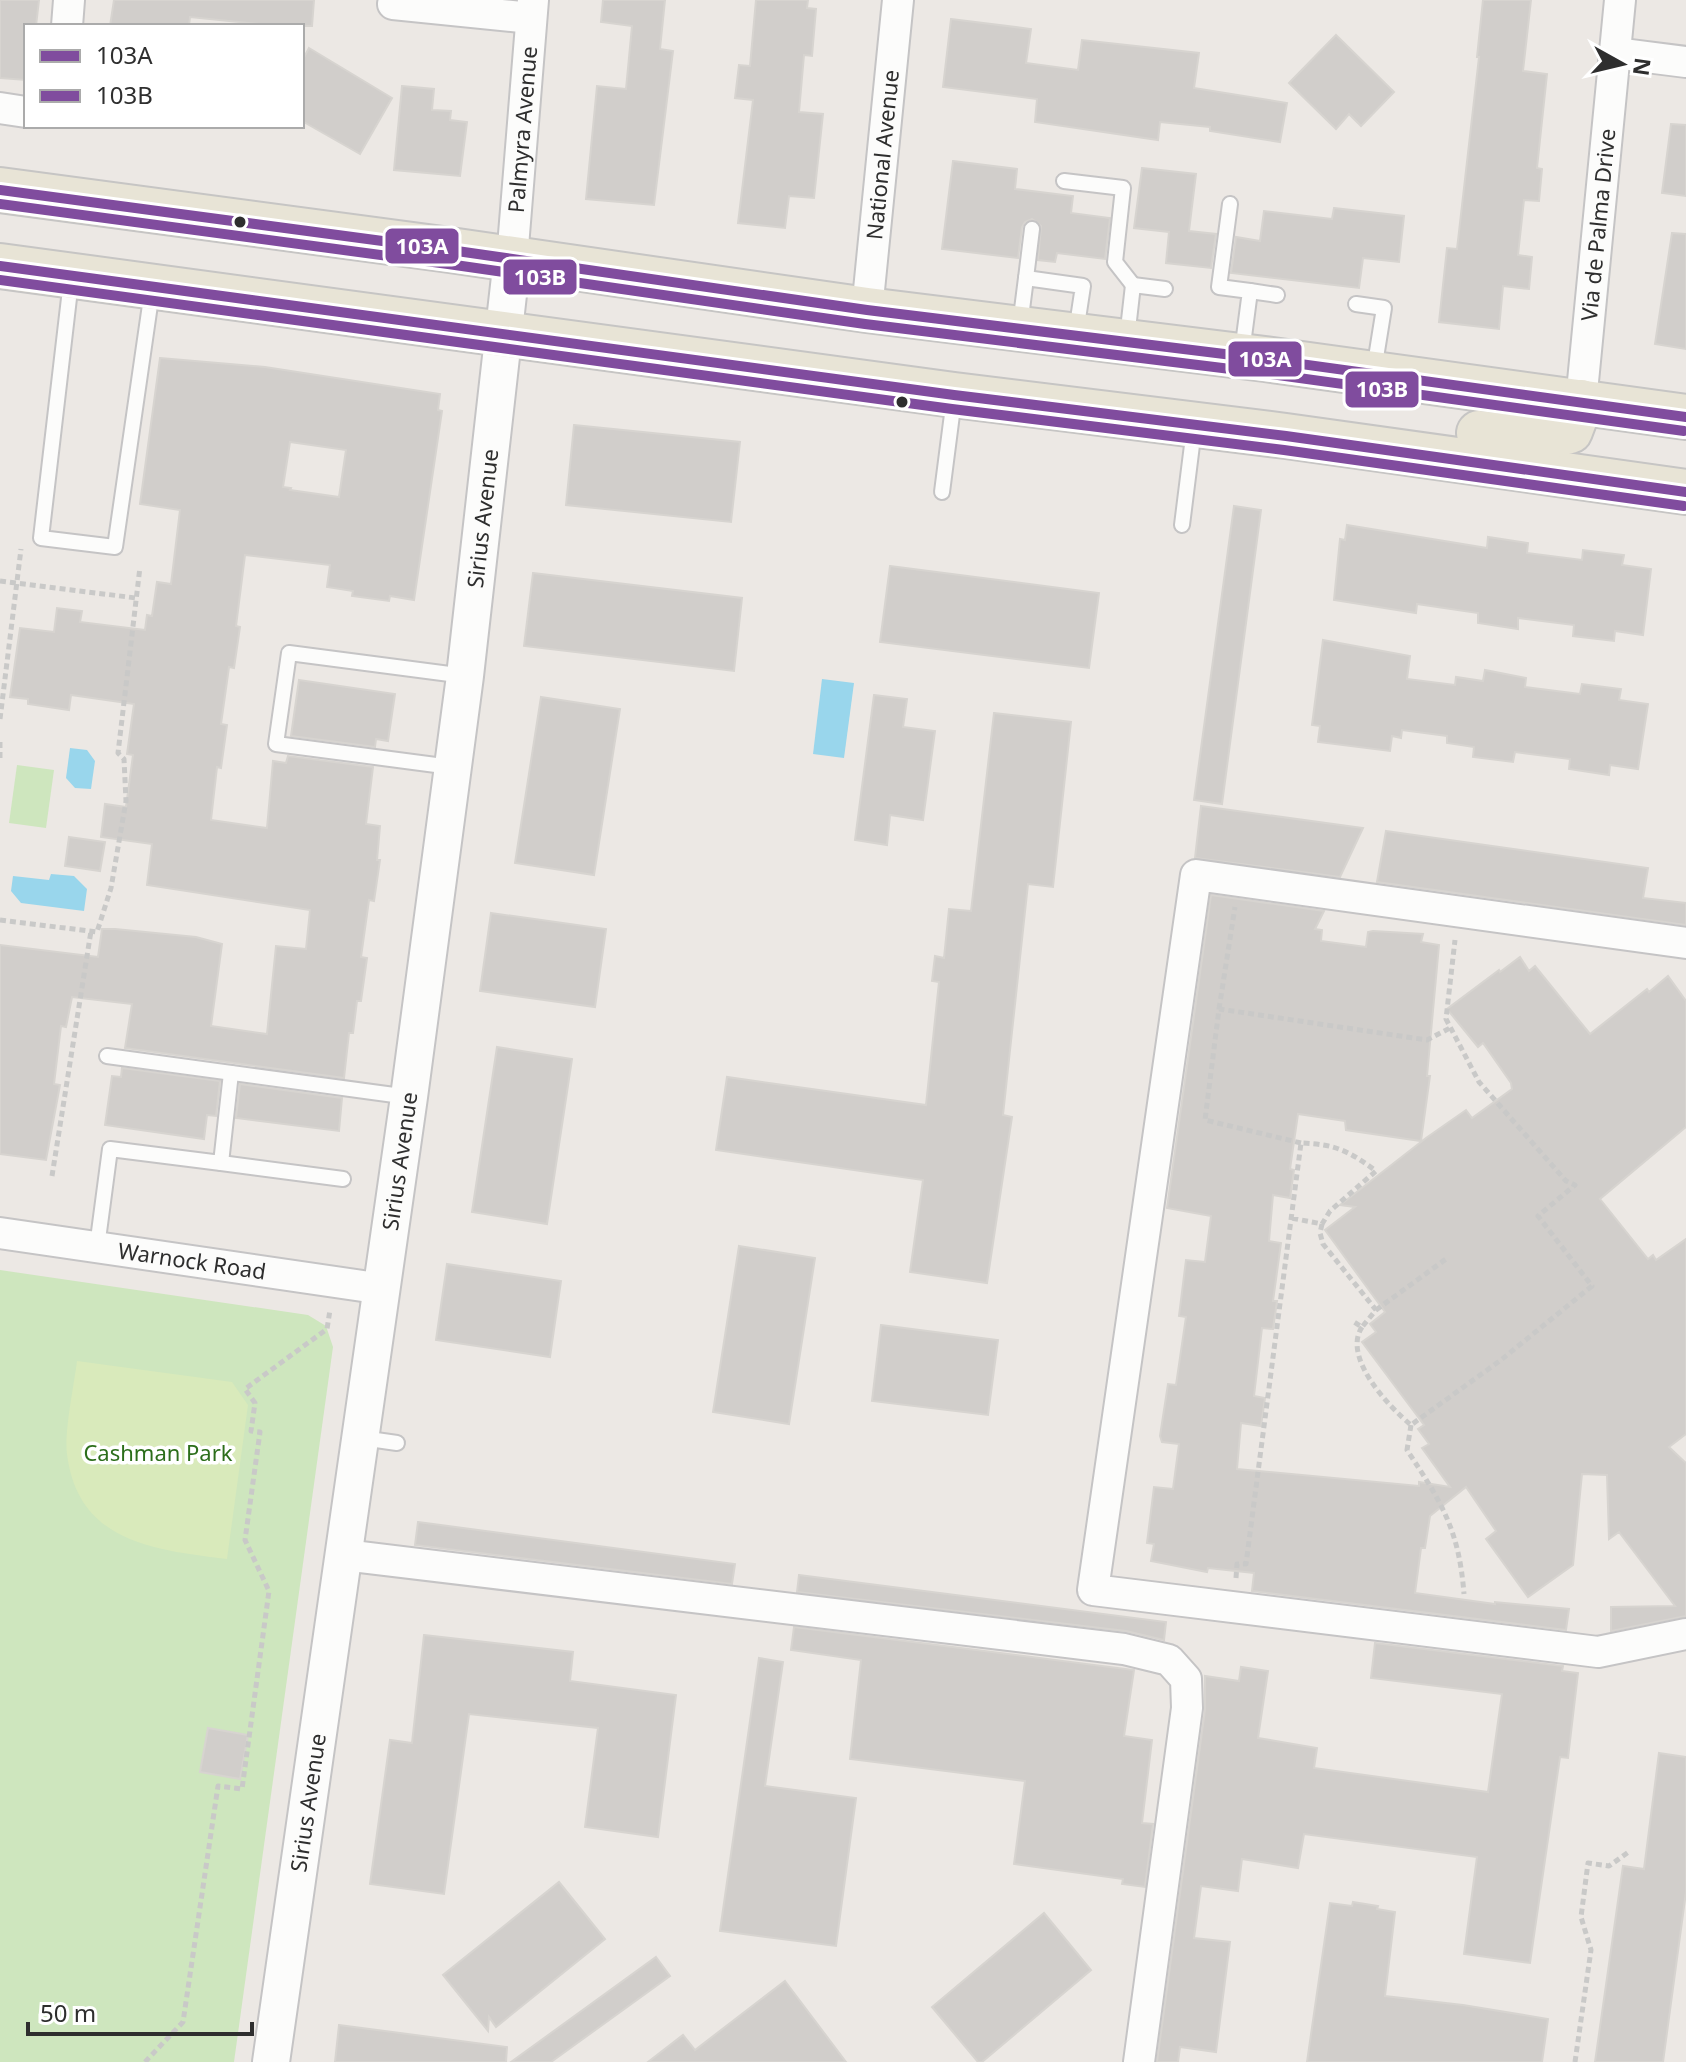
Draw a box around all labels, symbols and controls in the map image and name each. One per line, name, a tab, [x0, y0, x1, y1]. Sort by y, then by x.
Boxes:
legend	[24, 24, 304, 128]
north arrow	[1582, 24, 1662, 104]
text: 103A	[96, 38, 153, 71]
street label: Palmyra Avenue	[500, 45, 543, 214]
text: N	[1627, 56, 1659, 78]
street label: National Avenue	[858, 68, 905, 241]
text: 103B	[96, 78, 153, 111]
street label: Via de Palma Drive	[1573, 127, 1621, 322]
unlabelled marker	[232, 214, 248, 230]
line badge: 103A	[384, 227, 460, 265]
text: 103A	[396, 230, 449, 260]
line badge: 103B	[502, 258, 578, 296]
text: 103B	[514, 261, 566, 291]
line badge: 103A	[1227, 340, 1303, 378]
text: 103A	[1239, 343, 1292, 373]
line badge: 103B	[1344, 370, 1420, 409]
text: 103B	[1356, 373, 1408, 403]
unlabelled marker	[894, 394, 910, 410]
street label: Sirius Avenue	[459, 447, 504, 590]
street label: Sirius Avenue	[374, 1090, 424, 1232]
street label: Warnock Road	[116, 1234, 268, 1286]
park label: Cashman Park	[83, 1437, 233, 1467]
street label: Sirius Avenue	[282, 1731, 332, 1874]
scale bar	[28, 1986, 252, 2036]
text: 50 m	[40, 1996, 96, 2029]

